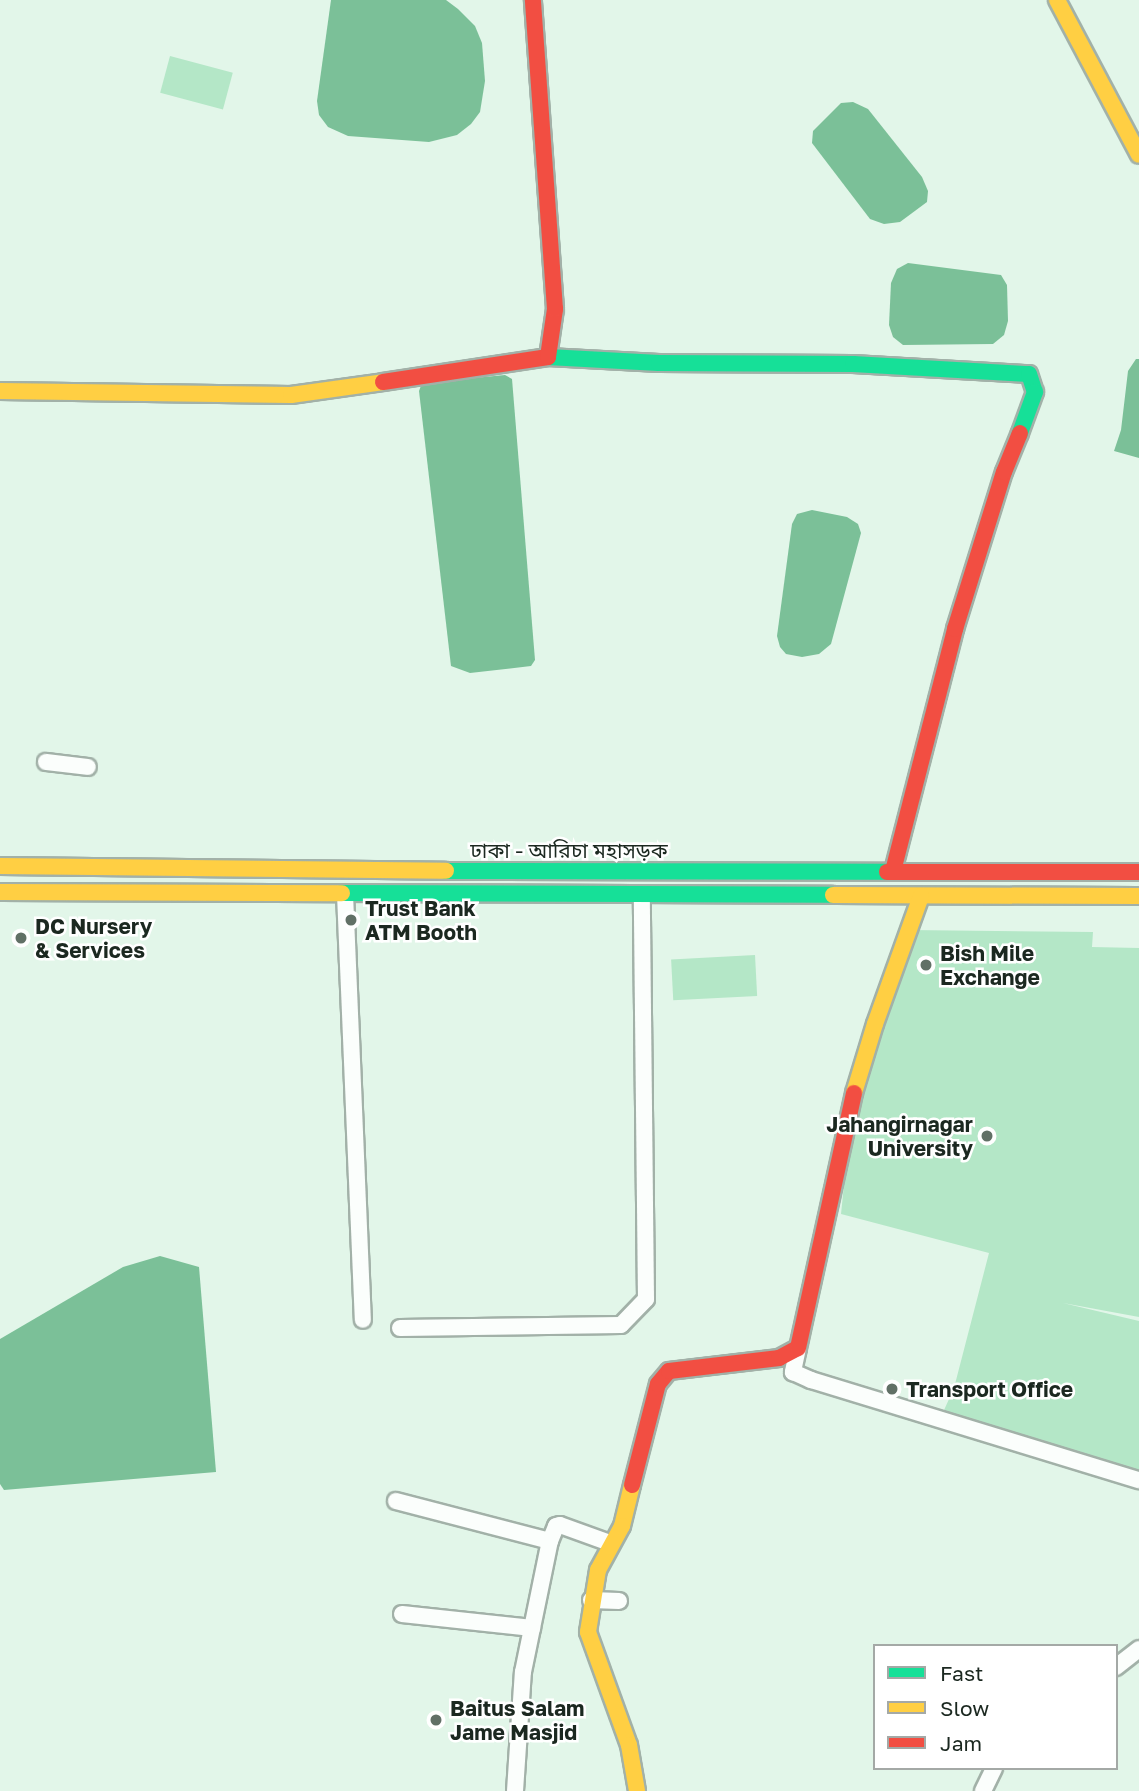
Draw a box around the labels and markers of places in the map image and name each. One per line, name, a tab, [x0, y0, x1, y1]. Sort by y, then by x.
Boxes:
place label: Trust Bank ATM Booth	[365, 895, 477, 945]
marker: Trust Bank ATM Booth	[343, 912, 359, 928]
place label: DC Nursery & Services	[35, 913, 152, 963]
marker: DC Nursery & Services	[13, 930, 29, 946]
place label: Bish Mile Exchange	[940, 940, 1040, 990]
marker: Bish Mile Exchange	[918, 957, 934, 973]
place label: Jahangirnagar University	[826, 1111, 973, 1161]
marker: Jahangirnagar University	[979, 1128, 995, 1144]
place label: Transport Office	[906, 1376, 1073, 1402]
marker: Transport Office	[884, 1381, 900, 1397]
place label: Baitus Salam Jame Masjid	[450, 1695, 584, 1745]
marker: Baitus Salam Jame Masjid	[428, 1712, 444, 1728]

